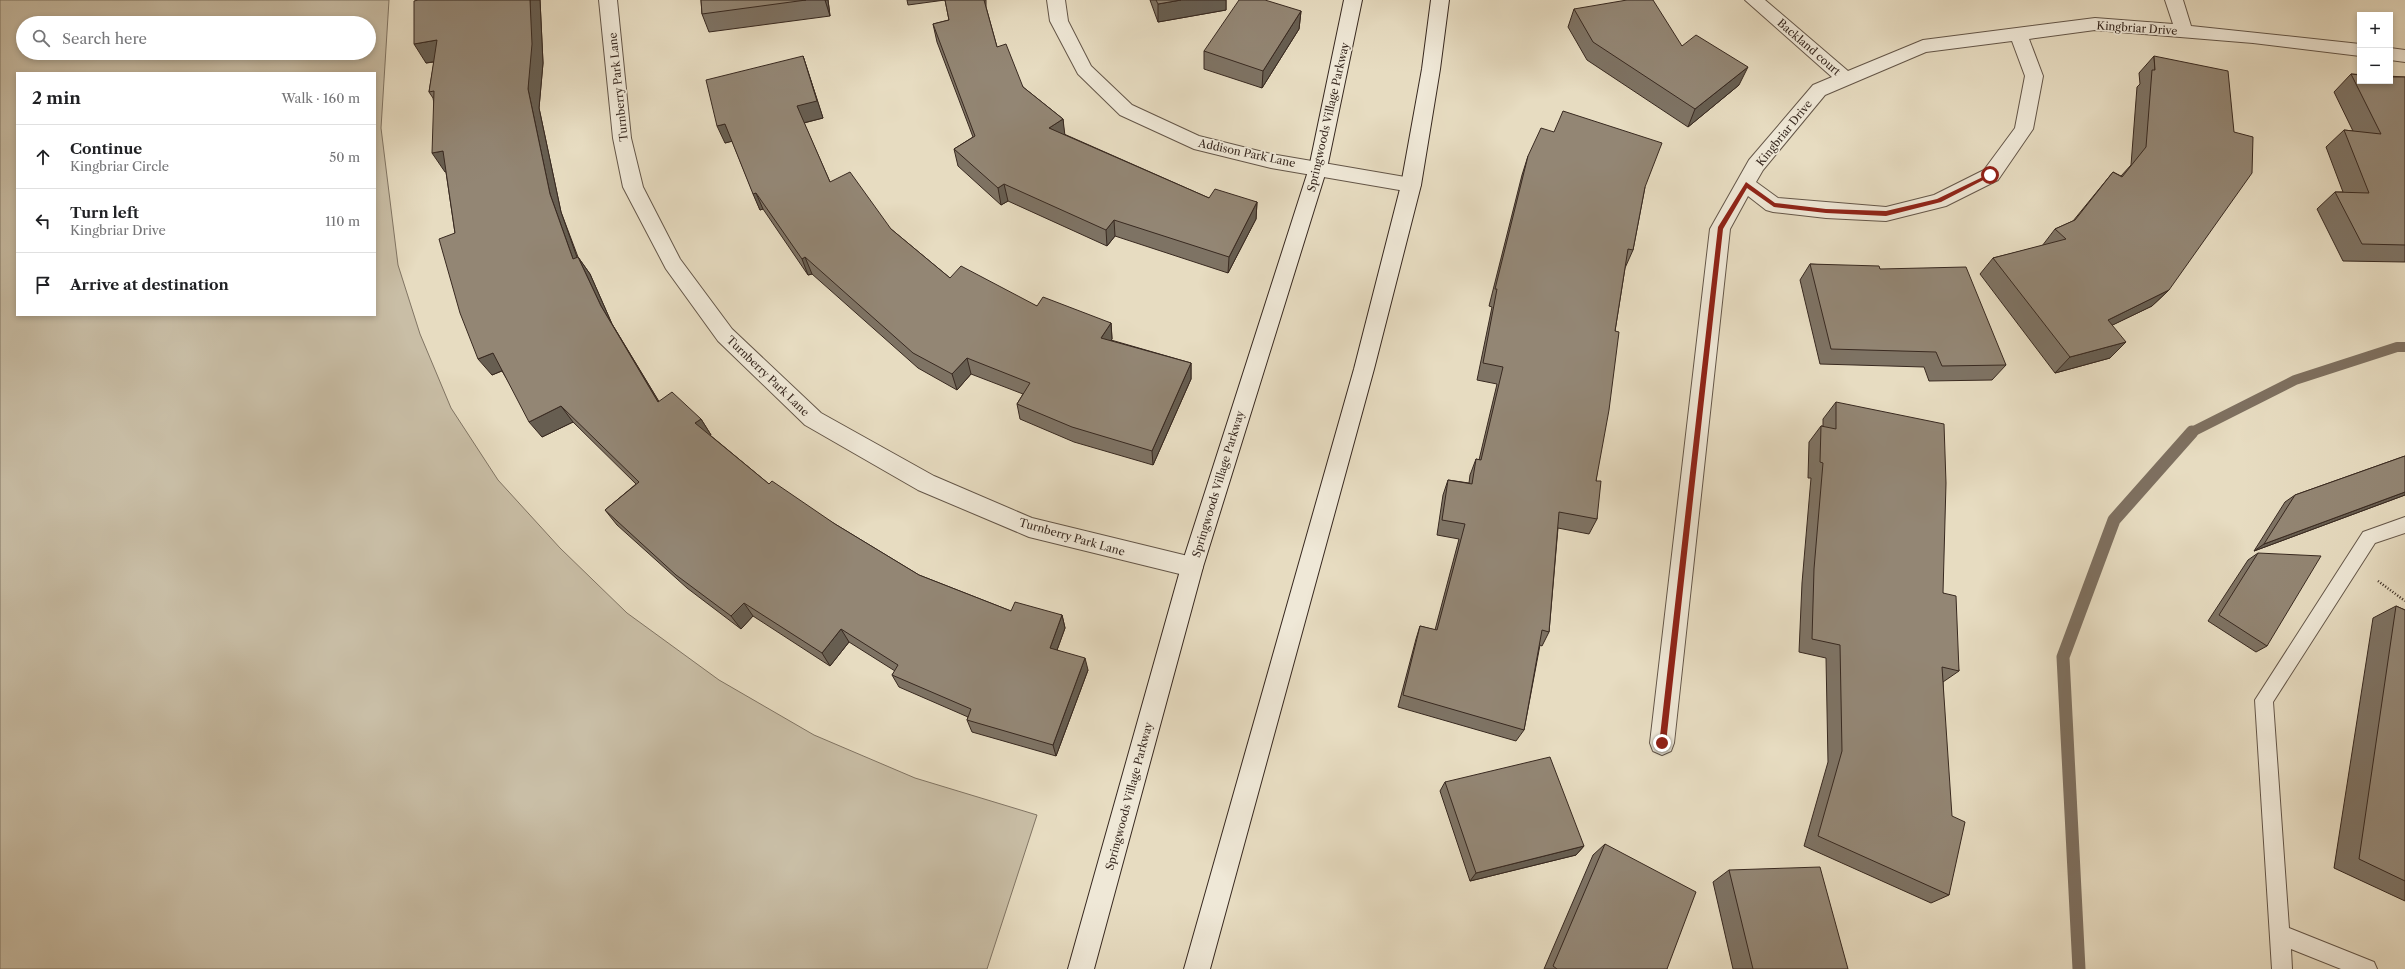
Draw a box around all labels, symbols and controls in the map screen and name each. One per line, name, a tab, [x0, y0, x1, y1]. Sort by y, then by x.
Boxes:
map controls	[2357, 12, 2393, 84]
button: +	[2357, 12, 2393, 48]
search box	[16, 16, 376, 60]
street label: Backland court	[1775, 16, 1843, 78]
street label: Kingbriar Drive	[2096, 18, 2178, 38]
icon: search	[30, 27, 52, 49]
text: Search here	[62, 29, 147, 48]
street label: Turnberry Park Lane	[605, 32, 631, 142]
street label: Springwoods Village Parkway	[1304, 40, 1352, 193]
button: −	[2357, 48, 2393, 84]
text: 2 min	[32, 88, 81, 108]
text: Walk · 160 m	[281, 90, 360, 106]
street label: Kingbriar Drive	[1753, 97, 1815, 169]
street label: Addison Park Lane	[1196, 136, 1297, 170]
text: Continue	[70, 139, 142, 158]
icon: ahead	[32, 146, 54, 168]
text: 50 m	[329, 149, 360, 165]
text: Kingbriar Circle	[70, 158, 169, 174]
route start	[1981, 166, 1999, 184]
text: Turn left	[70, 203, 139, 222]
icon: left	[32, 210, 54, 232]
text: 110 m	[325, 213, 360, 229]
text: Kingbriar Drive	[70, 222, 166, 238]
icon: arrive	[32, 274, 54, 296]
text: Arrive at destination	[70, 275, 229, 294]
street label: Turnberry Park Lane	[724, 333, 812, 419]
street label: Springwoods Village Parkway	[1189, 408, 1247, 559]
street label: Turnberry Park Lane	[1017, 515, 1127, 559]
street label: Springwoods Village Parkway	[1102, 720, 1156, 872]
route end	[1653, 734, 1671, 752]

